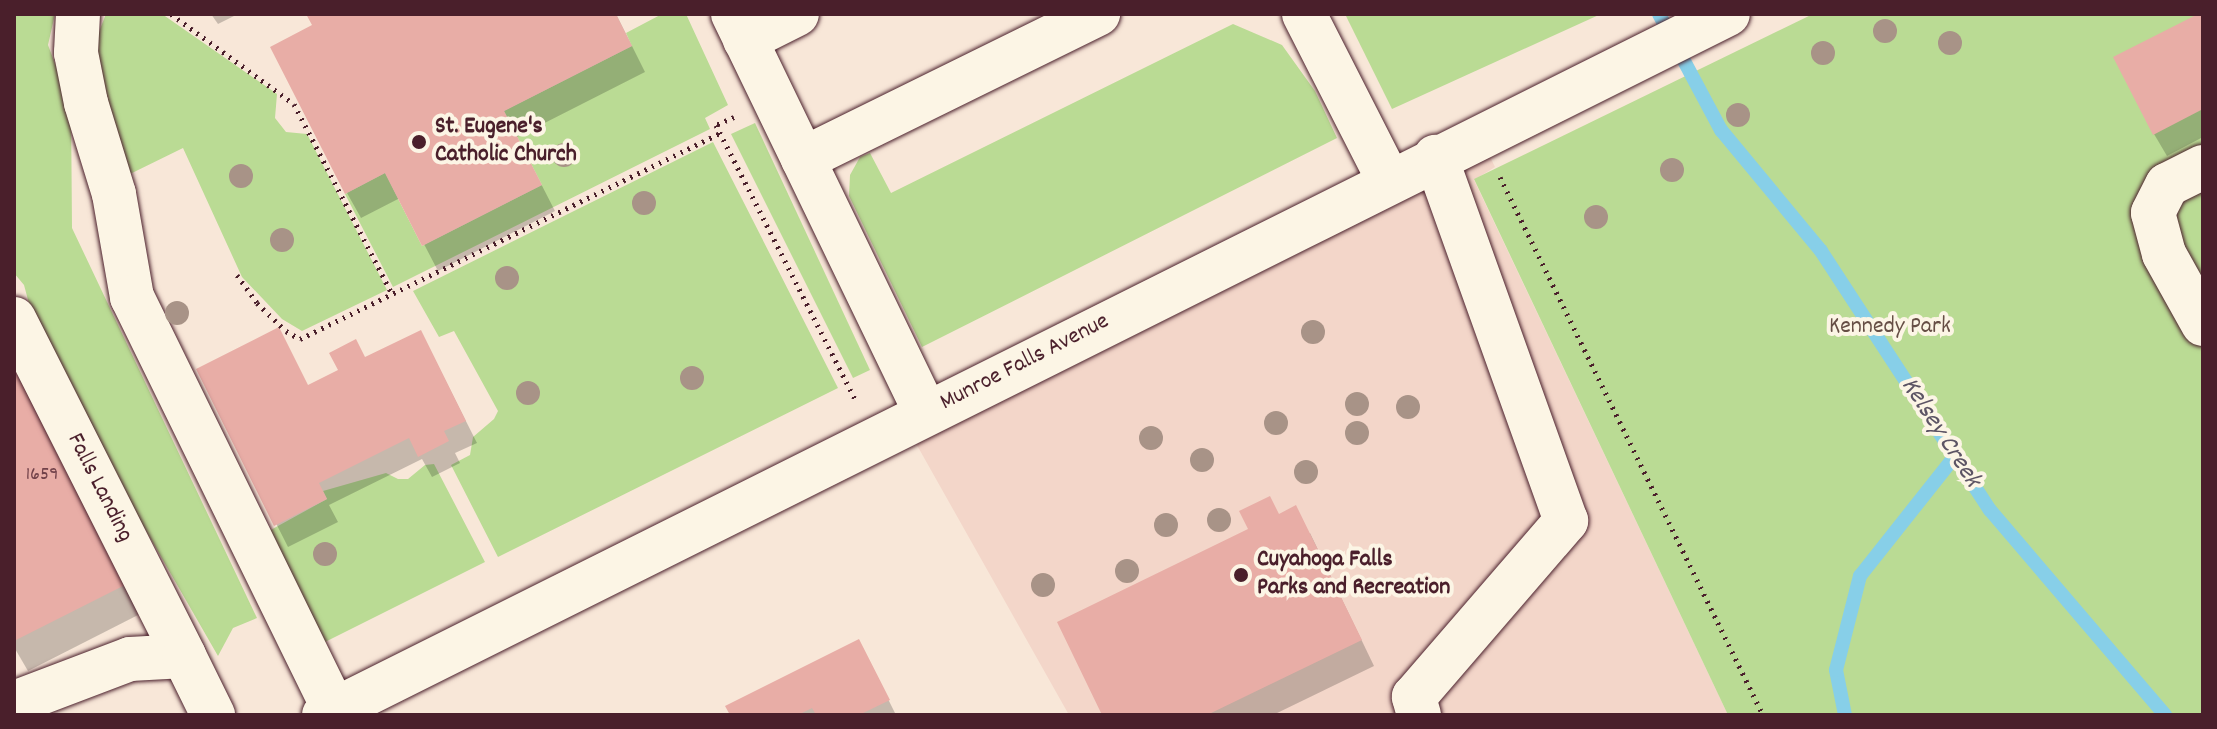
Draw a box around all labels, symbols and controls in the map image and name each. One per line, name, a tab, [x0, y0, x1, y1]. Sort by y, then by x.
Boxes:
place label: St. Eugene's Catholic Church	[435, 114, 577, 170]
marker: St. Eugene's Catholic Church	[410, 133, 428, 151]
street label: Munroe Falls Avenue	[936, 308, 1114, 418]
park label: Kennedy Park	[1829, 314, 1951, 342]
water label: Kelsey Creek	[1893, 372, 1987, 494]
street label: Falls Landing	[59, 429, 139, 547]
house number: 1659	[26, 463, 58, 487]
place label: Cuyahoga Falls Parks and Recreation	[1257, 547, 1450, 603]
marker: Cuyahoga Falls Parks and Recreation	[1232, 566, 1250, 584]

